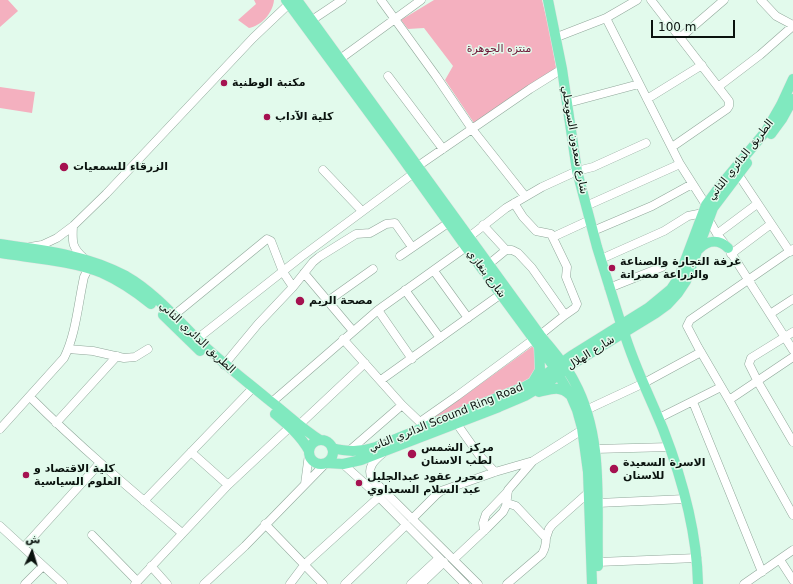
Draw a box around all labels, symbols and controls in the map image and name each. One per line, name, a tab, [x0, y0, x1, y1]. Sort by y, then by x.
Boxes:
scale bar	[653, 12, 737, 38]
text: 100 m	[658, 20, 696, 34]
park label: منتزه الجوهرة	[467, 42, 531, 56]
place label: مكتبة الوطنية	[232, 76, 305, 90]
marker: مكتبة الوطنية	[219, 78, 229, 88]
street label: شارع سعدون السويحلي	[558, 85, 590, 195]
place label: كلية الآداب	[275, 110, 333, 124]
marker: كلية الآداب	[262, 112, 272, 122]
street label: الطريق الدائري الثاني	[705, 117, 777, 203]
place label: الزرقاء للسمعيات	[73, 160, 168, 174]
marker: الزرقاء للسمعيات	[58, 161, 70, 173]
street label: شارع بنغازي	[464, 247, 508, 301]
place label: غرفة التجارة والصناعة والزراعة مصراتة	[620, 255, 742, 281]
marker: غرفة التجارة والصناعة والزراعة مصراتة	[607, 263, 617, 273]
place label: مصحة الريم	[309, 294, 373, 308]
marker: مصحة الريم	[294, 295, 306, 307]
street label: الطريق الدائري الثاني	[156, 299, 238, 377]
street label: شارع الهلال	[565, 333, 617, 373]
street label: الدائري الثاني Scound Ring Road	[367, 381, 525, 455]
place label: مركز الشمس لطب الاسنان	[421, 441, 494, 467]
marker: مركز الشمس لطب الاسنان	[406, 448, 418, 460]
place label: الاسرة السعيدة للاسنان	[623, 456, 706, 482]
place label: كلية الاقتصاد و العلوم السياسية	[34, 462, 121, 488]
marker: الاسرة السعيدة للاسنان	[608, 463, 620, 475]
marker: كلية الاقتصاد و العلوم السياسية	[21, 470, 31, 480]
place label: محرر عقود عبدالجليل عبد السلام السعداوي	[367, 470, 484, 496]
marker: محرر عقود عبدالجليل عبد السلام السعداوي	[354, 478, 364, 488]
north arrow	[12, 532, 52, 572]
text: ش	[25, 533, 41, 547]

